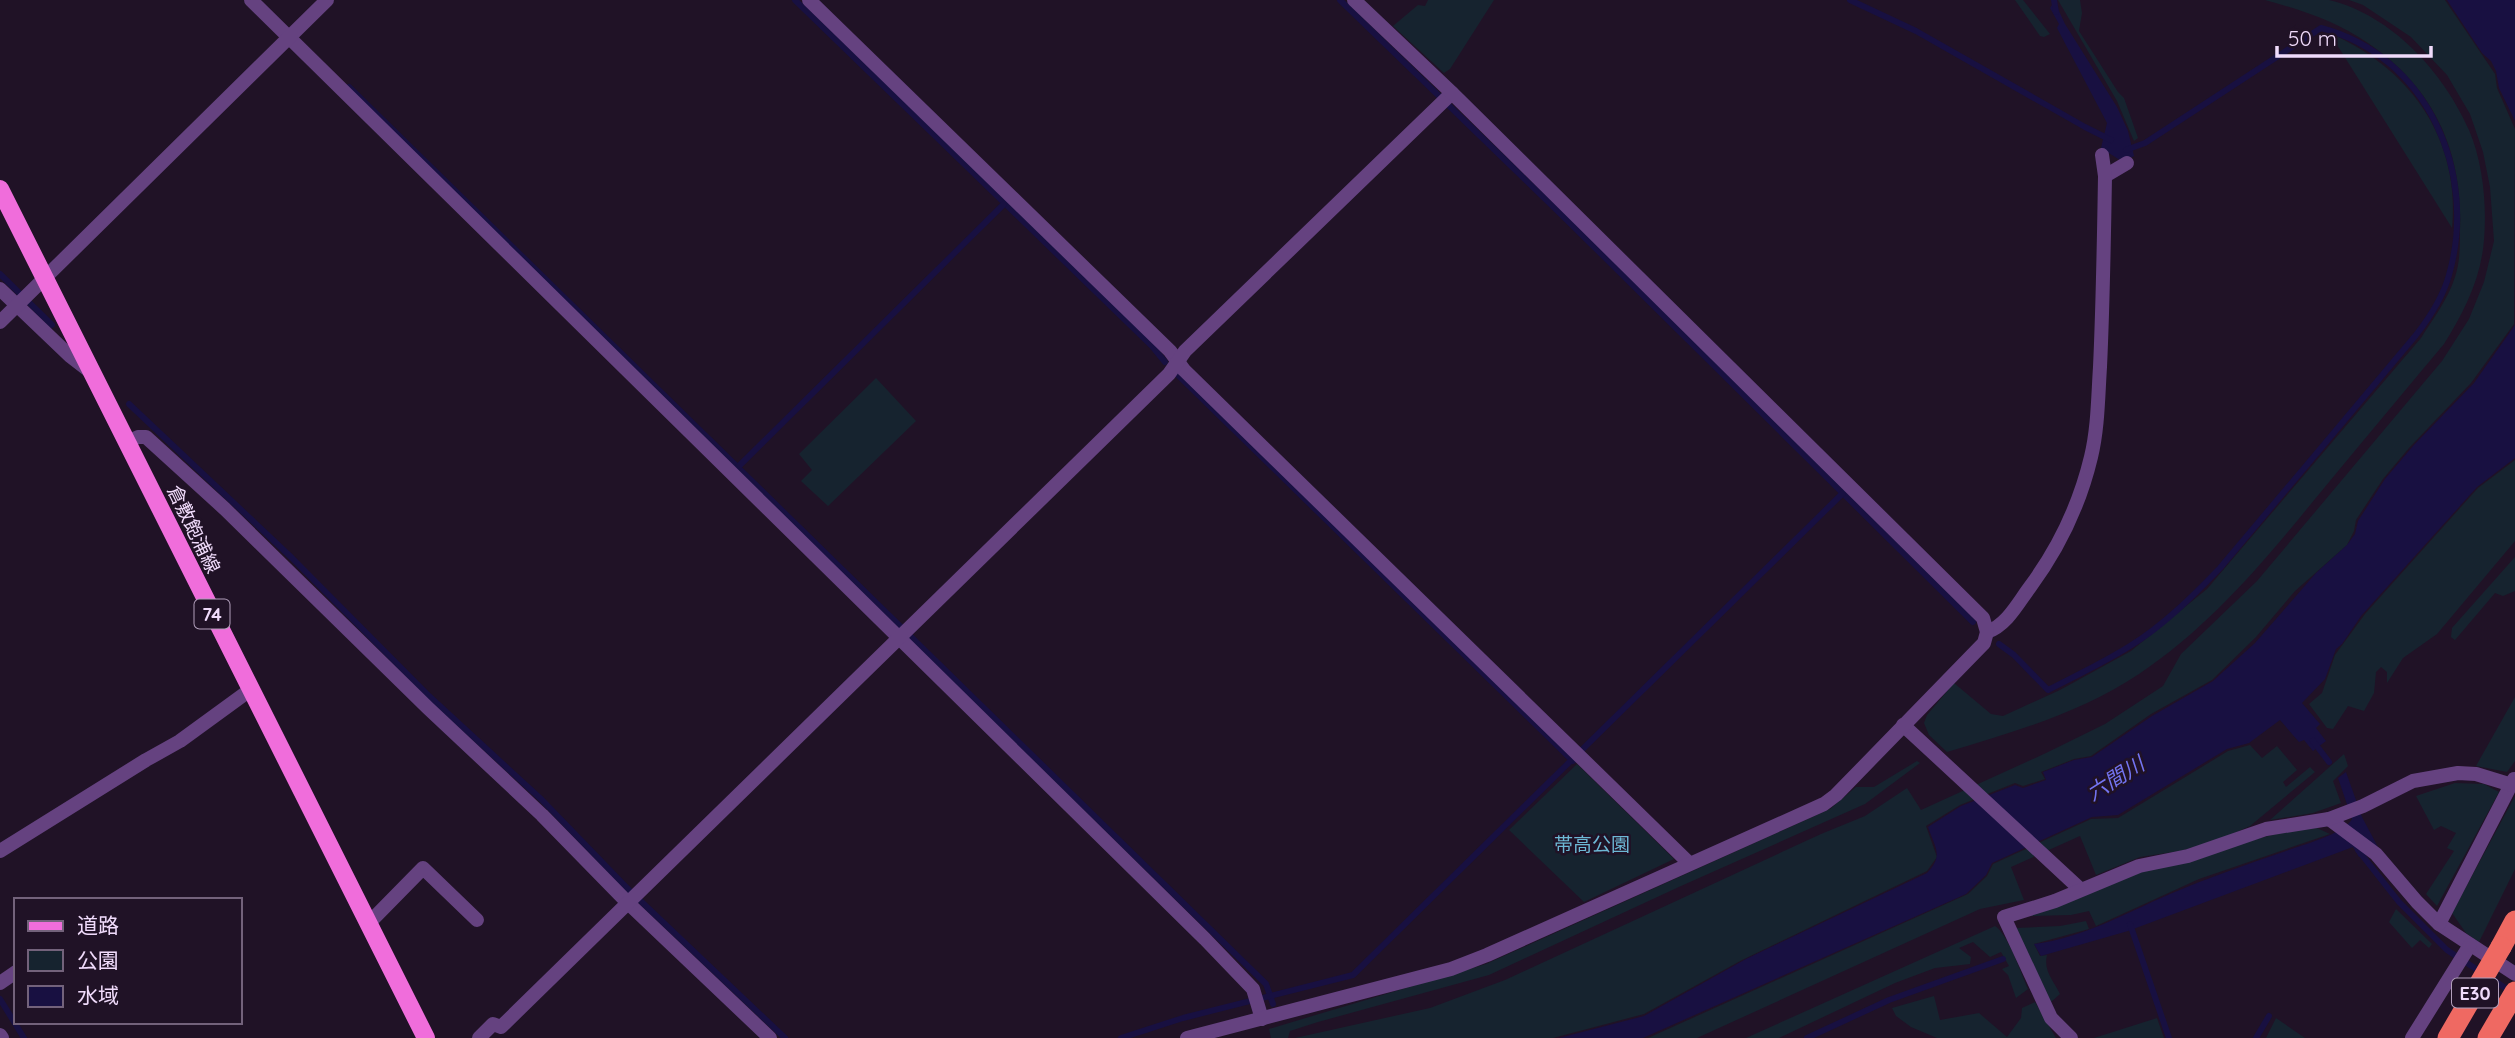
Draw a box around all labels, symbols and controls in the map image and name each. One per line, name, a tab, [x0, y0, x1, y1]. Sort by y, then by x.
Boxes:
scale bar	[2277, 14, 2431, 58]
text: 50 m	[2288, 25, 2337, 51]
street label: 倉敷飽浦線	[162, 481, 226, 577]
road number: 74	[194, 600, 230, 628]
water label: 六間川	[2081, 749, 2150, 806]
park label: 帯高公園	[1554, 832, 1630, 856]
legend	[14, 898, 242, 1024]
text: 道路	[77, 912, 119, 938]
text: 公園	[77, 947, 119, 973]
road number: E30	[2452, 978, 2498, 1008]
text: 水域	[77, 982, 119, 1008]

